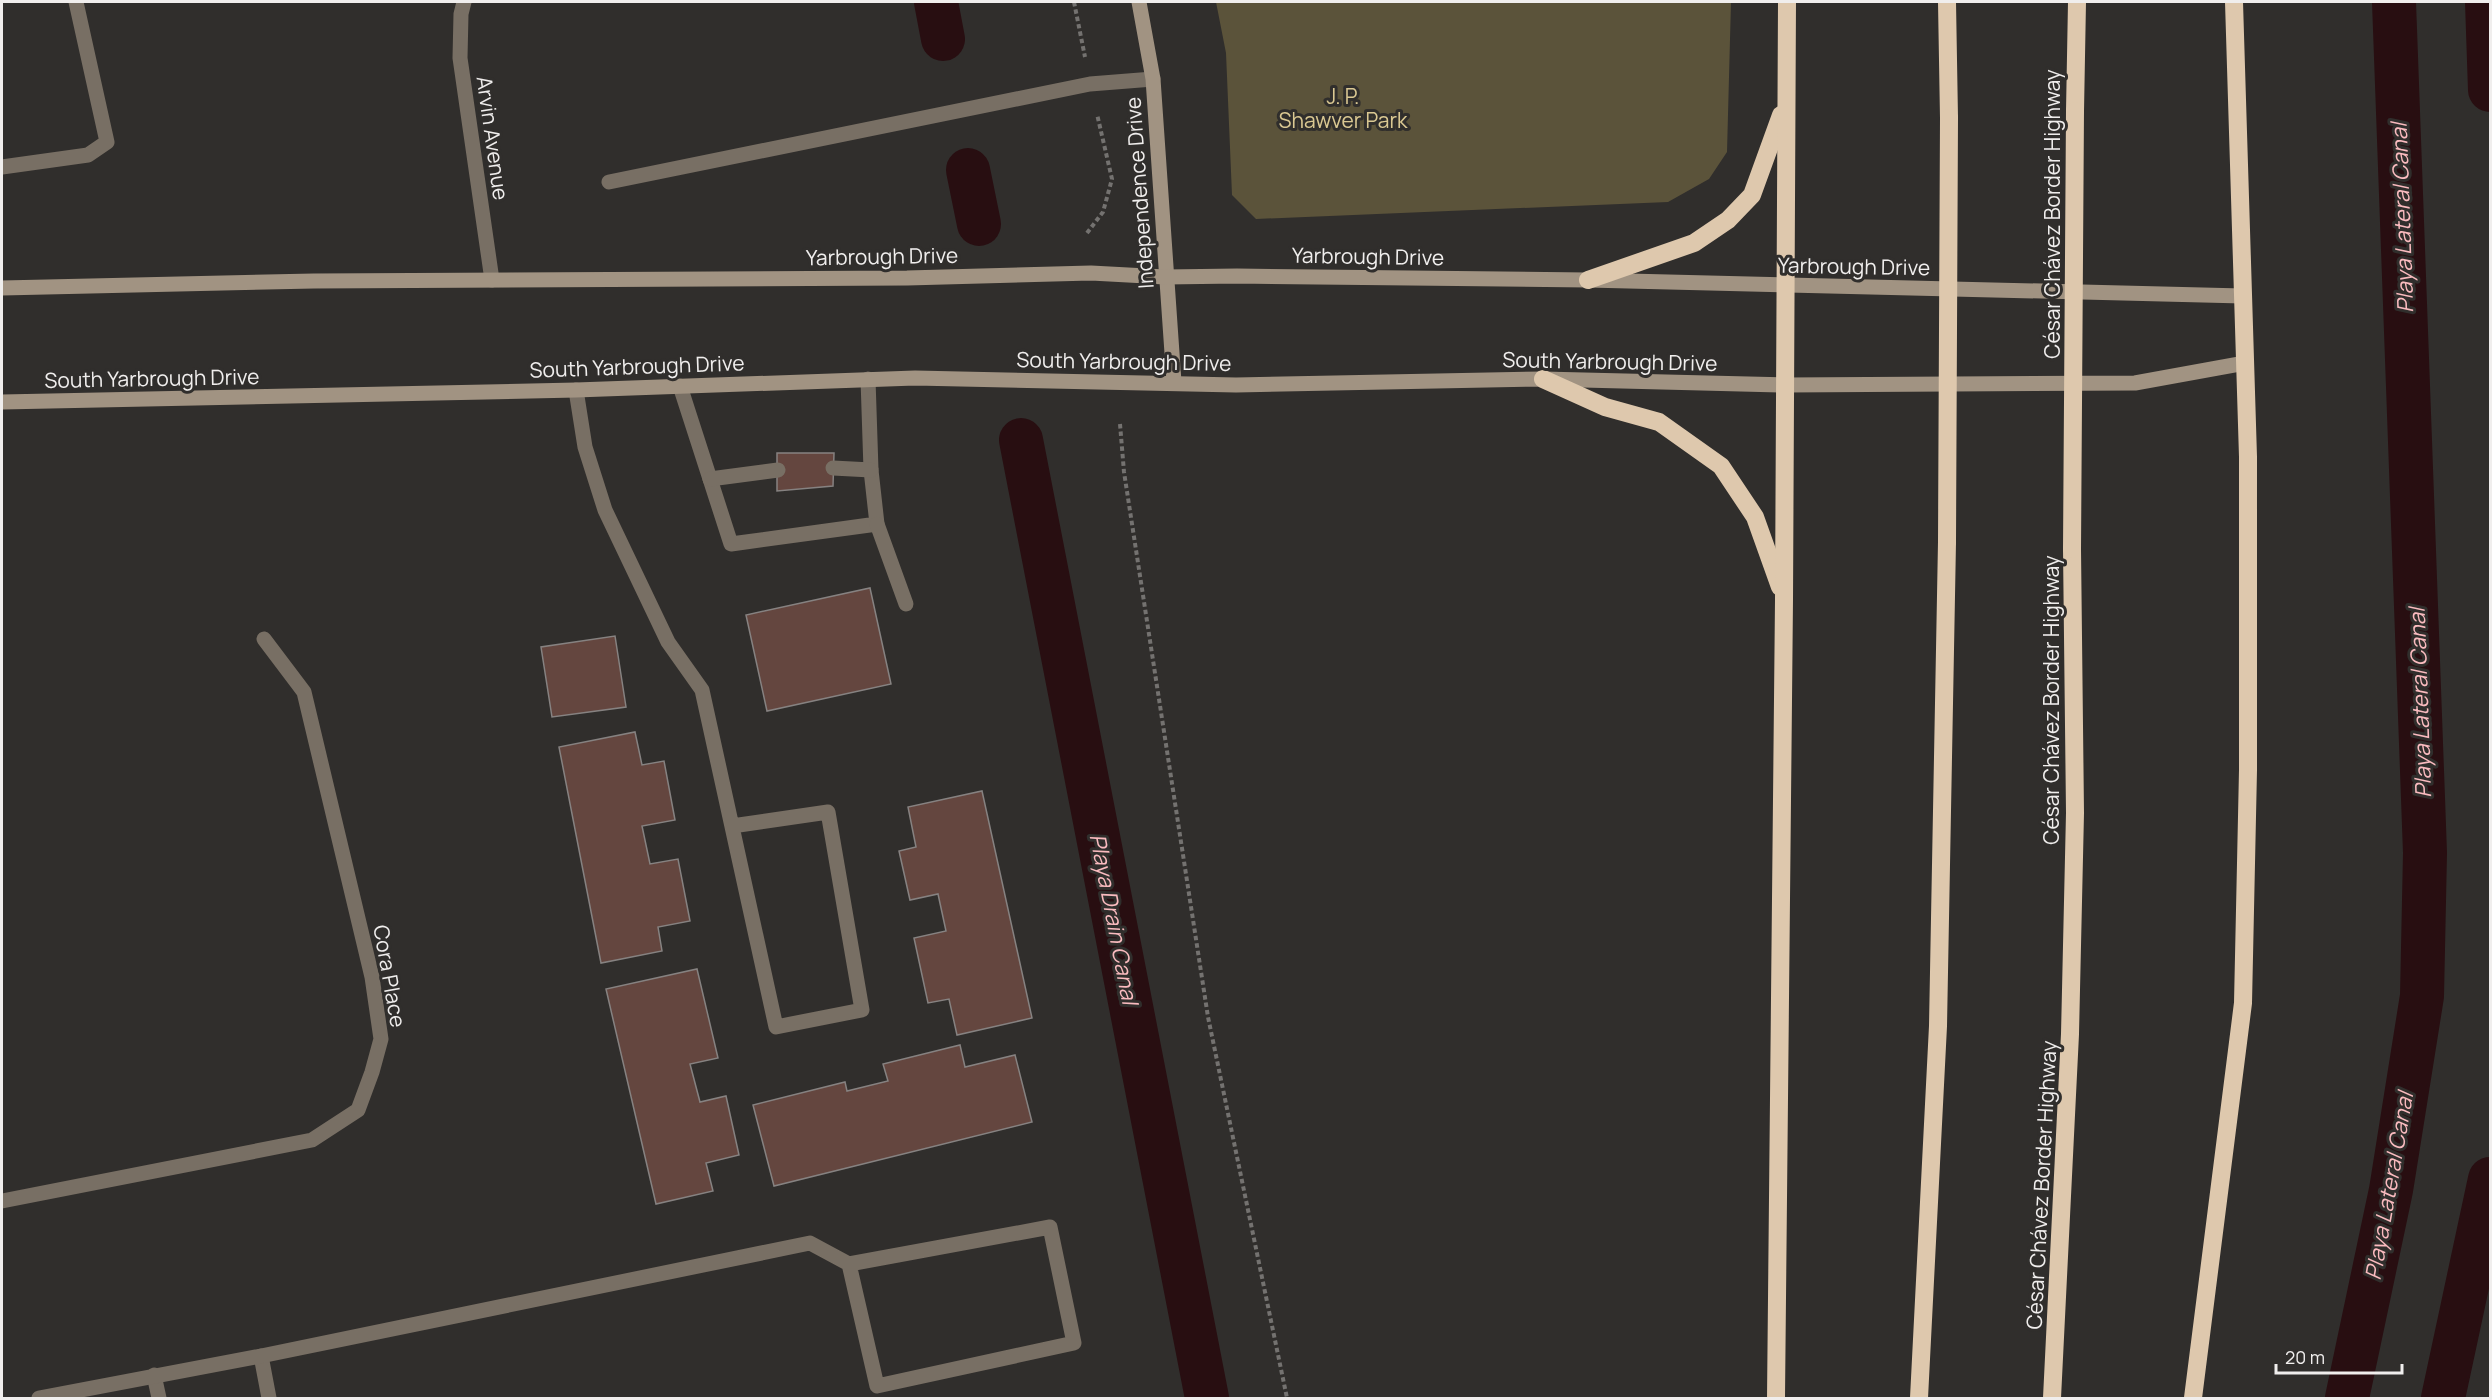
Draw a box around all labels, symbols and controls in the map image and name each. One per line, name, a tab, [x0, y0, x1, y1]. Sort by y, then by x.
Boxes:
street label: César Chávez Border Highway	[2038, 69, 2066, 359]
street label: Arvin Avenue	[470, 74, 516, 202]
park label: J. P. Shawver Park	[1279, 82, 1408, 134]
street label: Independence Drive	[1118, 96, 1160, 290]
water label: Playa Lateral Canal	[2384, 120, 2420, 314]
street label: Yarbrough Drive	[806, 241, 958, 271]
street label: Yarbrough Drive	[1292, 241, 1444, 271]
street label: Yarbrough Drive	[1778, 251, 1930, 281]
street label: South Yarbrough Drive	[1016, 345, 1232, 377]
street label: South Yarbrough Drive	[1502, 345, 1718, 377]
street label: South Yarbrough Drive	[529, 348, 745, 384]
street label: South Yarbrough Drive	[44, 362, 260, 394]
street label: César Chávez Border Highway	[2037, 555, 2065, 845]
water label: Playa Lateral Canal	[2402, 605, 2438, 799]
water label: Playa Drain Canal	[1083, 831, 1146, 1010]
street label: Cora Place	[367, 923, 413, 1029]
street label: César Chávez Border Highway	[2019, 1040, 2063, 1330]
water label: Playa Lateral Canal	[2358, 1087, 2421, 1282]
scale bar	[2276, 1337, 2402, 1375]
text: 20 m	[2285, 1345, 2325, 1369]

